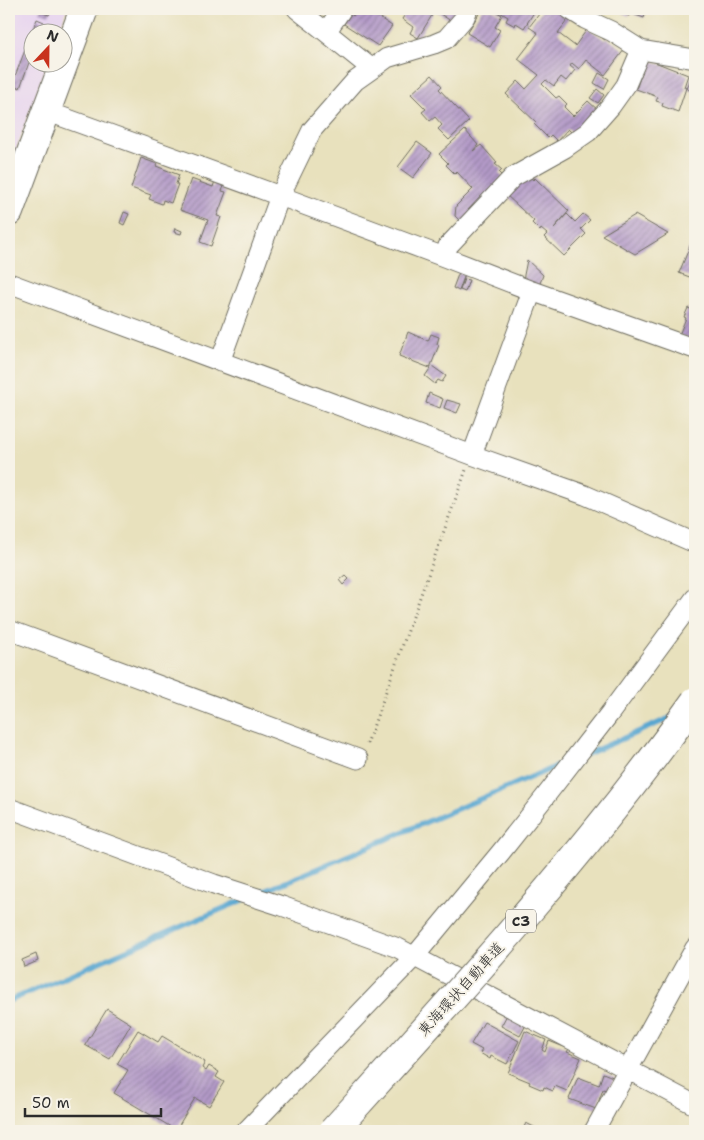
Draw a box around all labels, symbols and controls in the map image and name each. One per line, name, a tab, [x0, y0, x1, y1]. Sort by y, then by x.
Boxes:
north arrow	[22, 22, 72, 72]
text: N	[44, 26, 61, 46]
road number: C3	[506, 909, 536, 932]
street label: 東海環状自動車道	[413, 938, 509, 1040]
scale bar	[25, 1085, 161, 1117]
text: 50 m	[32, 1093, 70, 1113]

